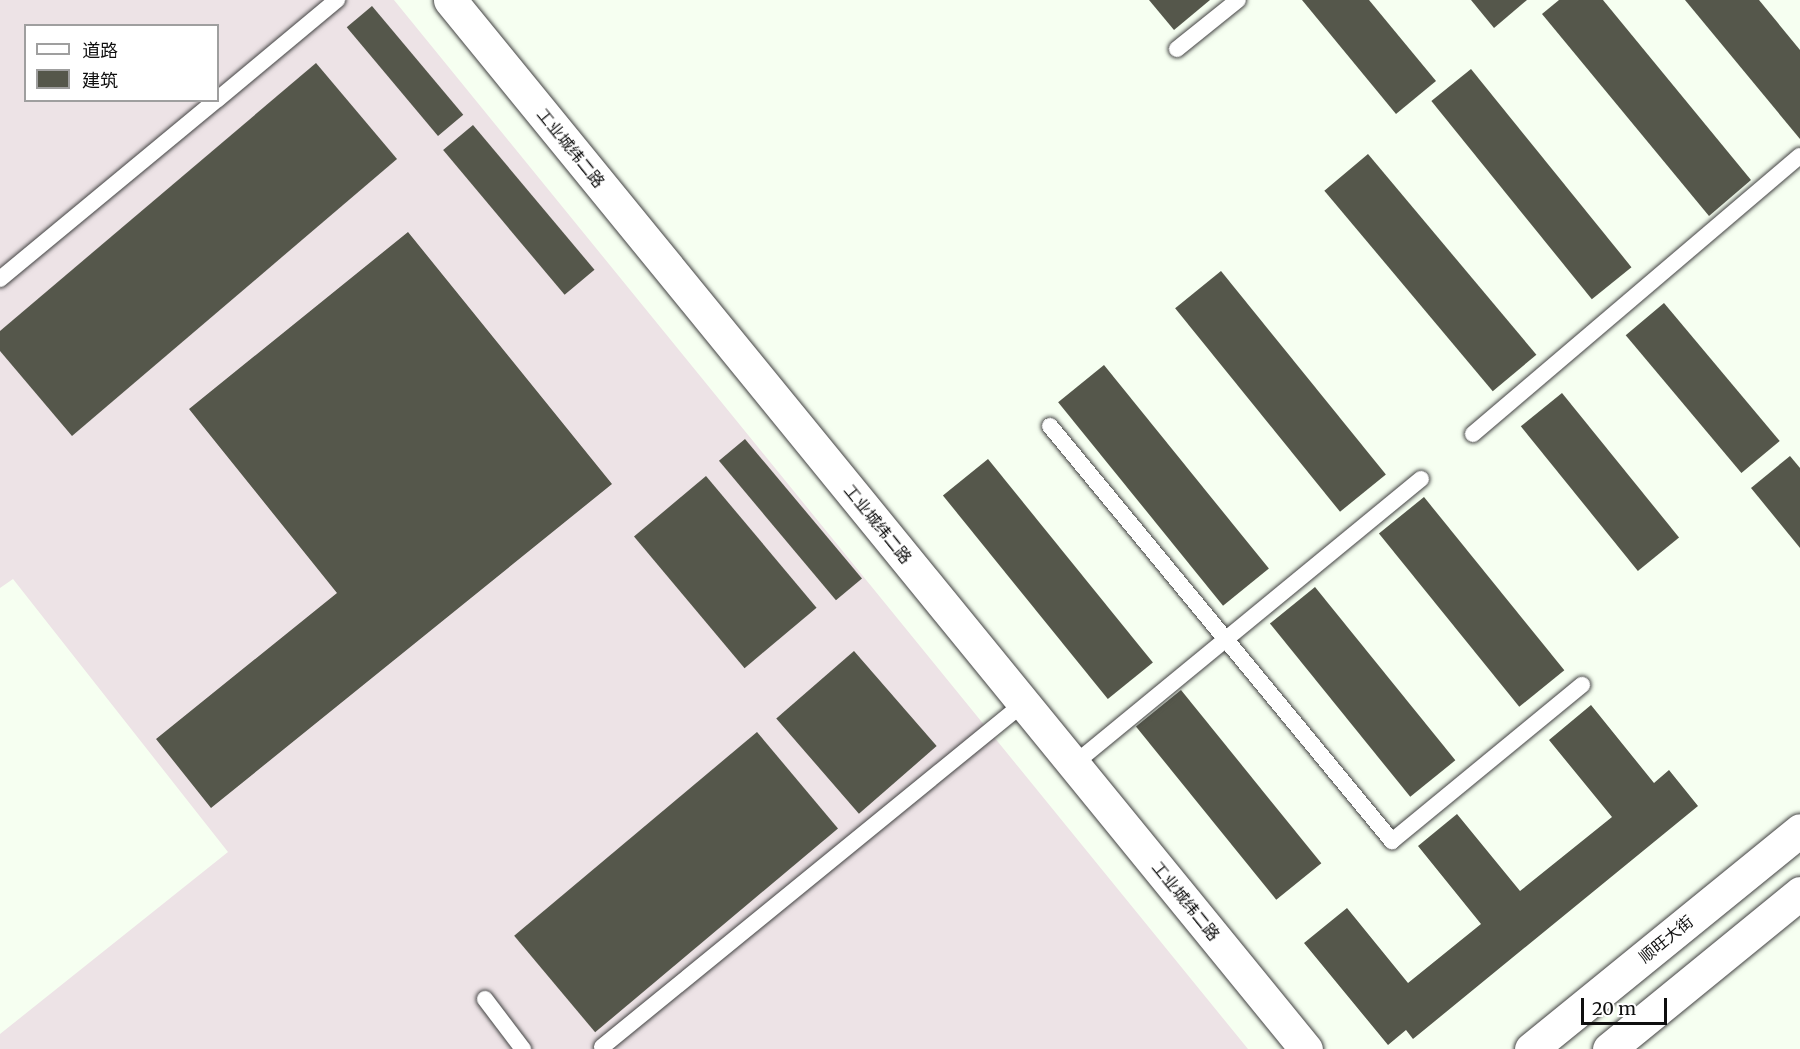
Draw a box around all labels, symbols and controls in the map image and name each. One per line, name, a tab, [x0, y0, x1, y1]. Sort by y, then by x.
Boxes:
legend	[24, 24, 219, 102]
text: 道路	[82, 39, 118, 62]
text: 建筑	[82, 69, 118, 92]
street label: 工业城纬二路	[533, 105, 609, 191]
street label: 工业城纬二路	[840, 481, 916, 567]
street label: 工业城纬二路	[1148, 858, 1224, 944]
street label: 顺旺大街	[1635, 911, 1697, 967]
scale bar	[1584, 986, 1670, 1024]
text: 20 m	[1592, 997, 1636, 1020]

